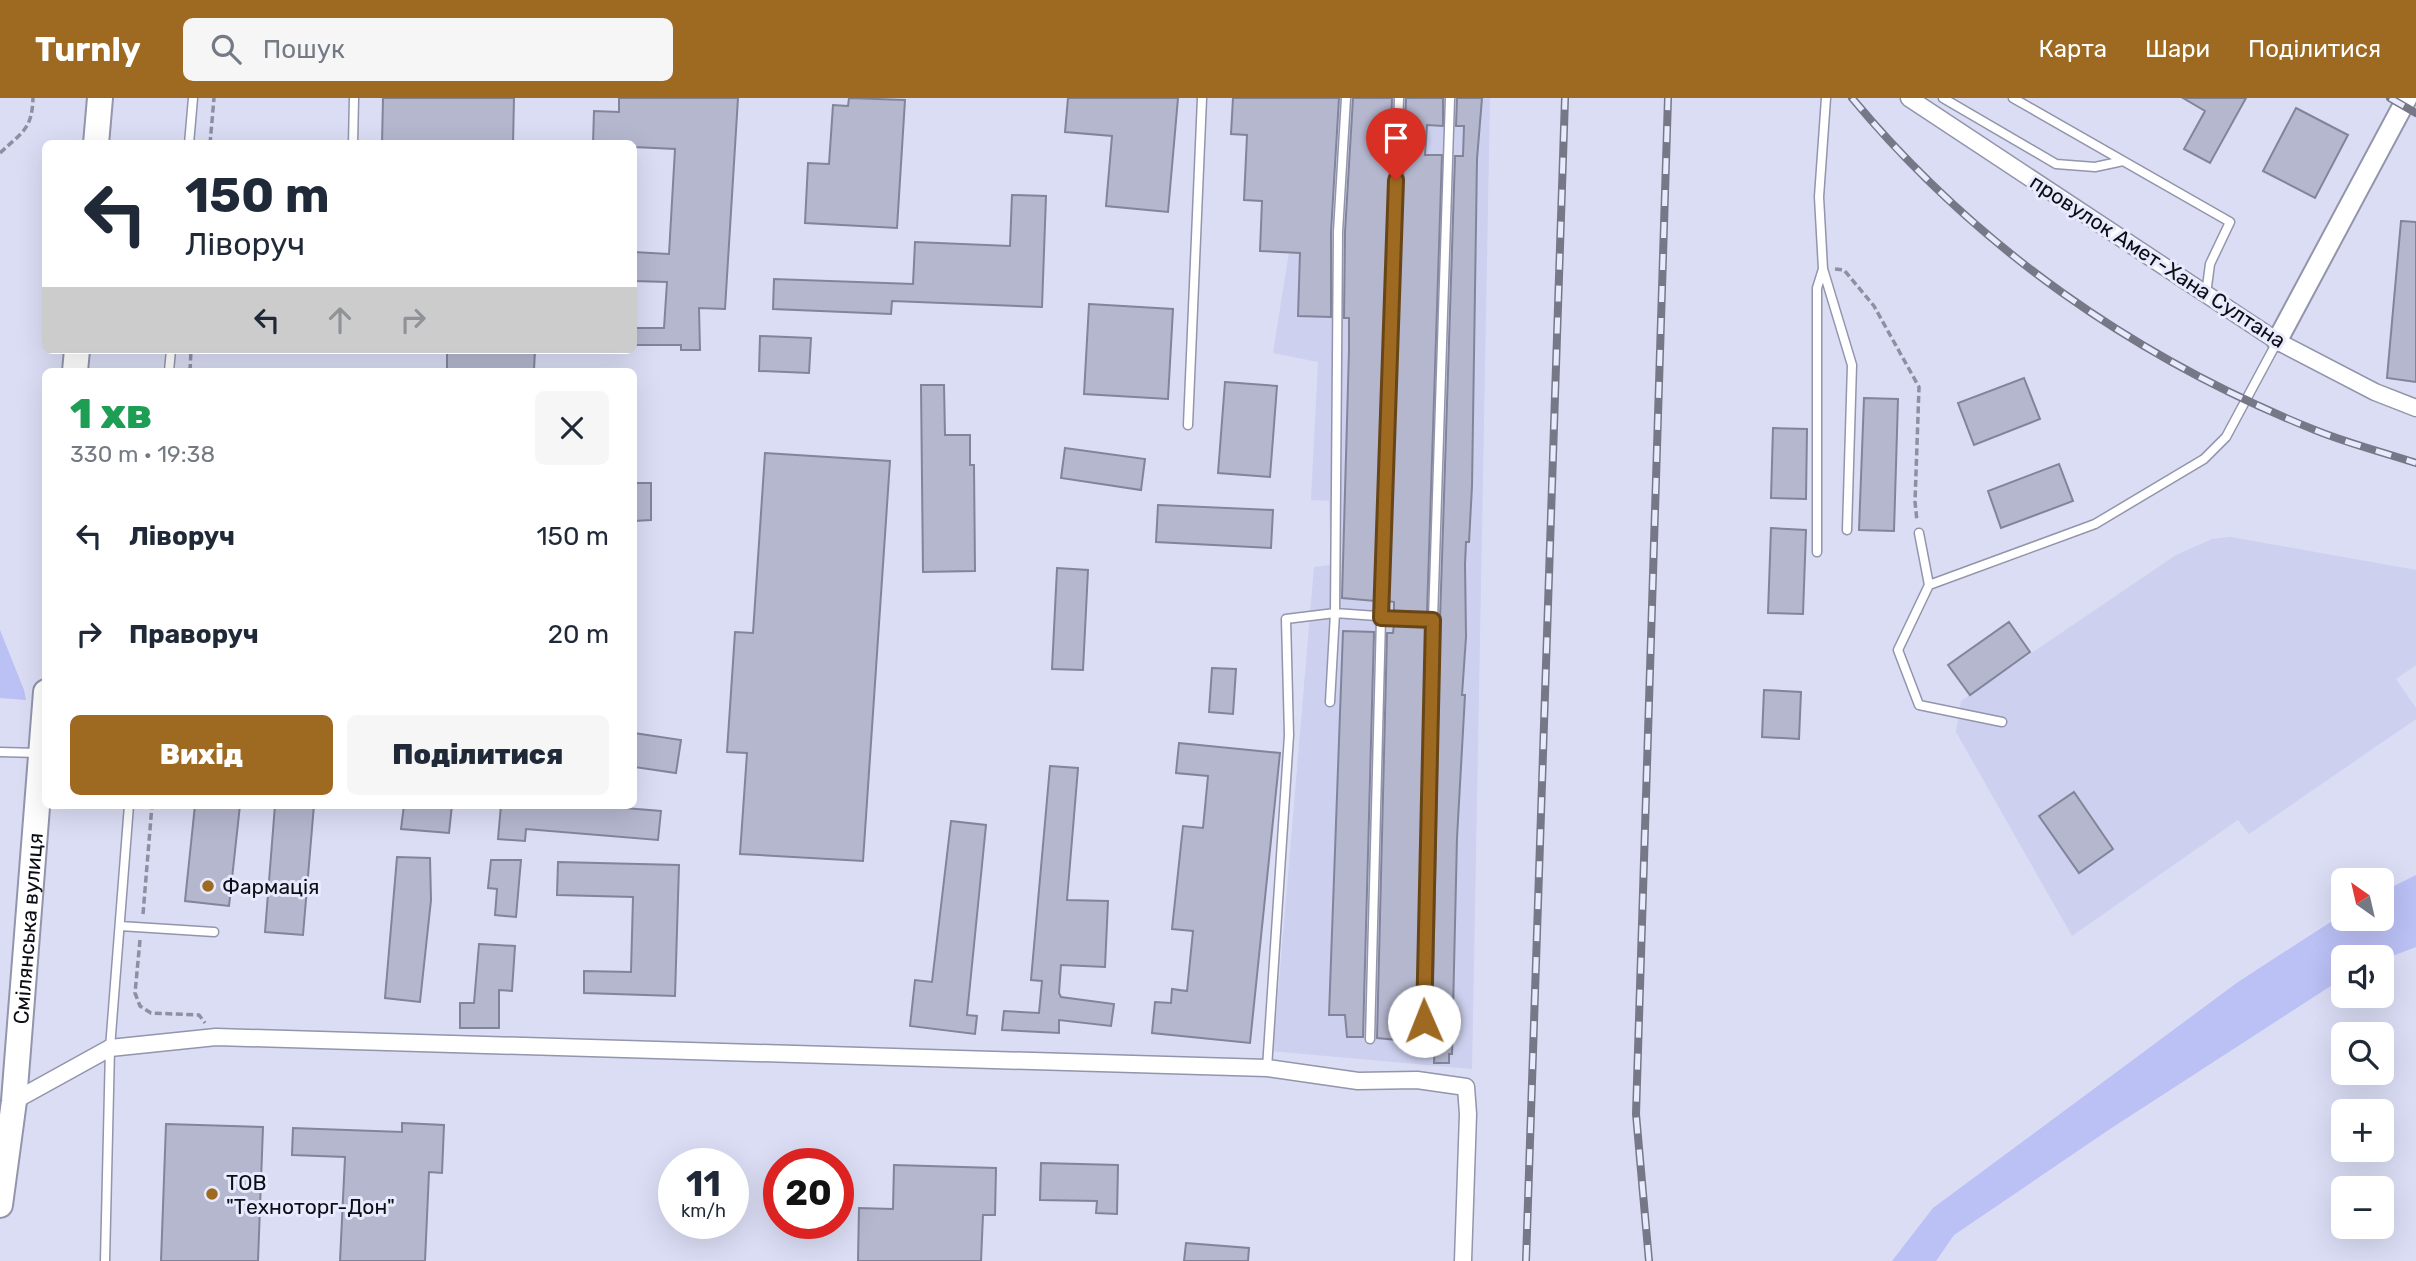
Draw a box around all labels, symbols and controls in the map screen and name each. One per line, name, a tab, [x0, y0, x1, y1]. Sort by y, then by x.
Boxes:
search box	[183, 18, 673, 81]
text: Turnly	[35, 30, 141, 69]
icon: search	[207, 30, 245, 68]
text: Пошук	[263, 34, 345, 65]
text: Карта	[2038, 35, 2107, 63]
text: Шари	[2145, 35, 2210, 63]
text: Поділитися	[2248, 35, 2381, 63]
pin	[1366, 108, 1426, 180]
icon: arrive	[1377, 119, 1415, 157]
text: 150 m	[185, 166, 330, 224]
icon: left	[70, 168, 161, 259]
street label: провулок Амет-Хана Султана	[2026, 169, 2290, 353]
text: Ліворуч	[185, 225, 305, 263]
icon: left	[248, 301, 286, 339]
icon: ahead	[321, 301, 359, 339]
icon: right	[394, 301, 432, 339]
text: 1 хв	[70, 389, 152, 439]
button: close	[535, 391, 609, 465]
text: 330 m · 19:38	[70, 440, 215, 468]
icon: left	[70, 517, 108, 555]
text: Ліворуч	[129, 521, 235, 552]
text: 150 m	[536, 521, 609, 552]
icon: right	[70, 615, 108, 653]
text: Праворуч	[129, 619, 259, 650]
text: 20 m	[548, 619, 609, 650]
button: Вихід	[70, 715, 333, 795]
button: Поділитися	[347, 715, 609, 795]
street label: Смілянська вулиця	[8, 832, 47, 1025]
north arrow	[2331, 868, 2394, 931]
map controls	[2331, 868, 2394, 1239]
place label: Фармація	[222, 874, 320, 899]
marker: Фармація	[200, 878, 216, 894]
button: sound	[2331, 945, 2394, 1008]
position arrow	[1387, 984, 1461, 1058]
button: search	[2331, 1022, 2394, 1085]
button: +	[2331, 1099, 2394, 1162]
speed limit sign: 20	[763, 1148, 854, 1239]
text: 11	[686, 1163, 721, 1205]
place label: ТОВ "Техноторг-Дон"	[226, 1170, 395, 1219]
button: −	[2331, 1176, 2394, 1239]
marker: ТОВ "Техноторг-Дон"	[204, 1186, 220, 1202]
text: km/h	[681, 1200, 726, 1222]

